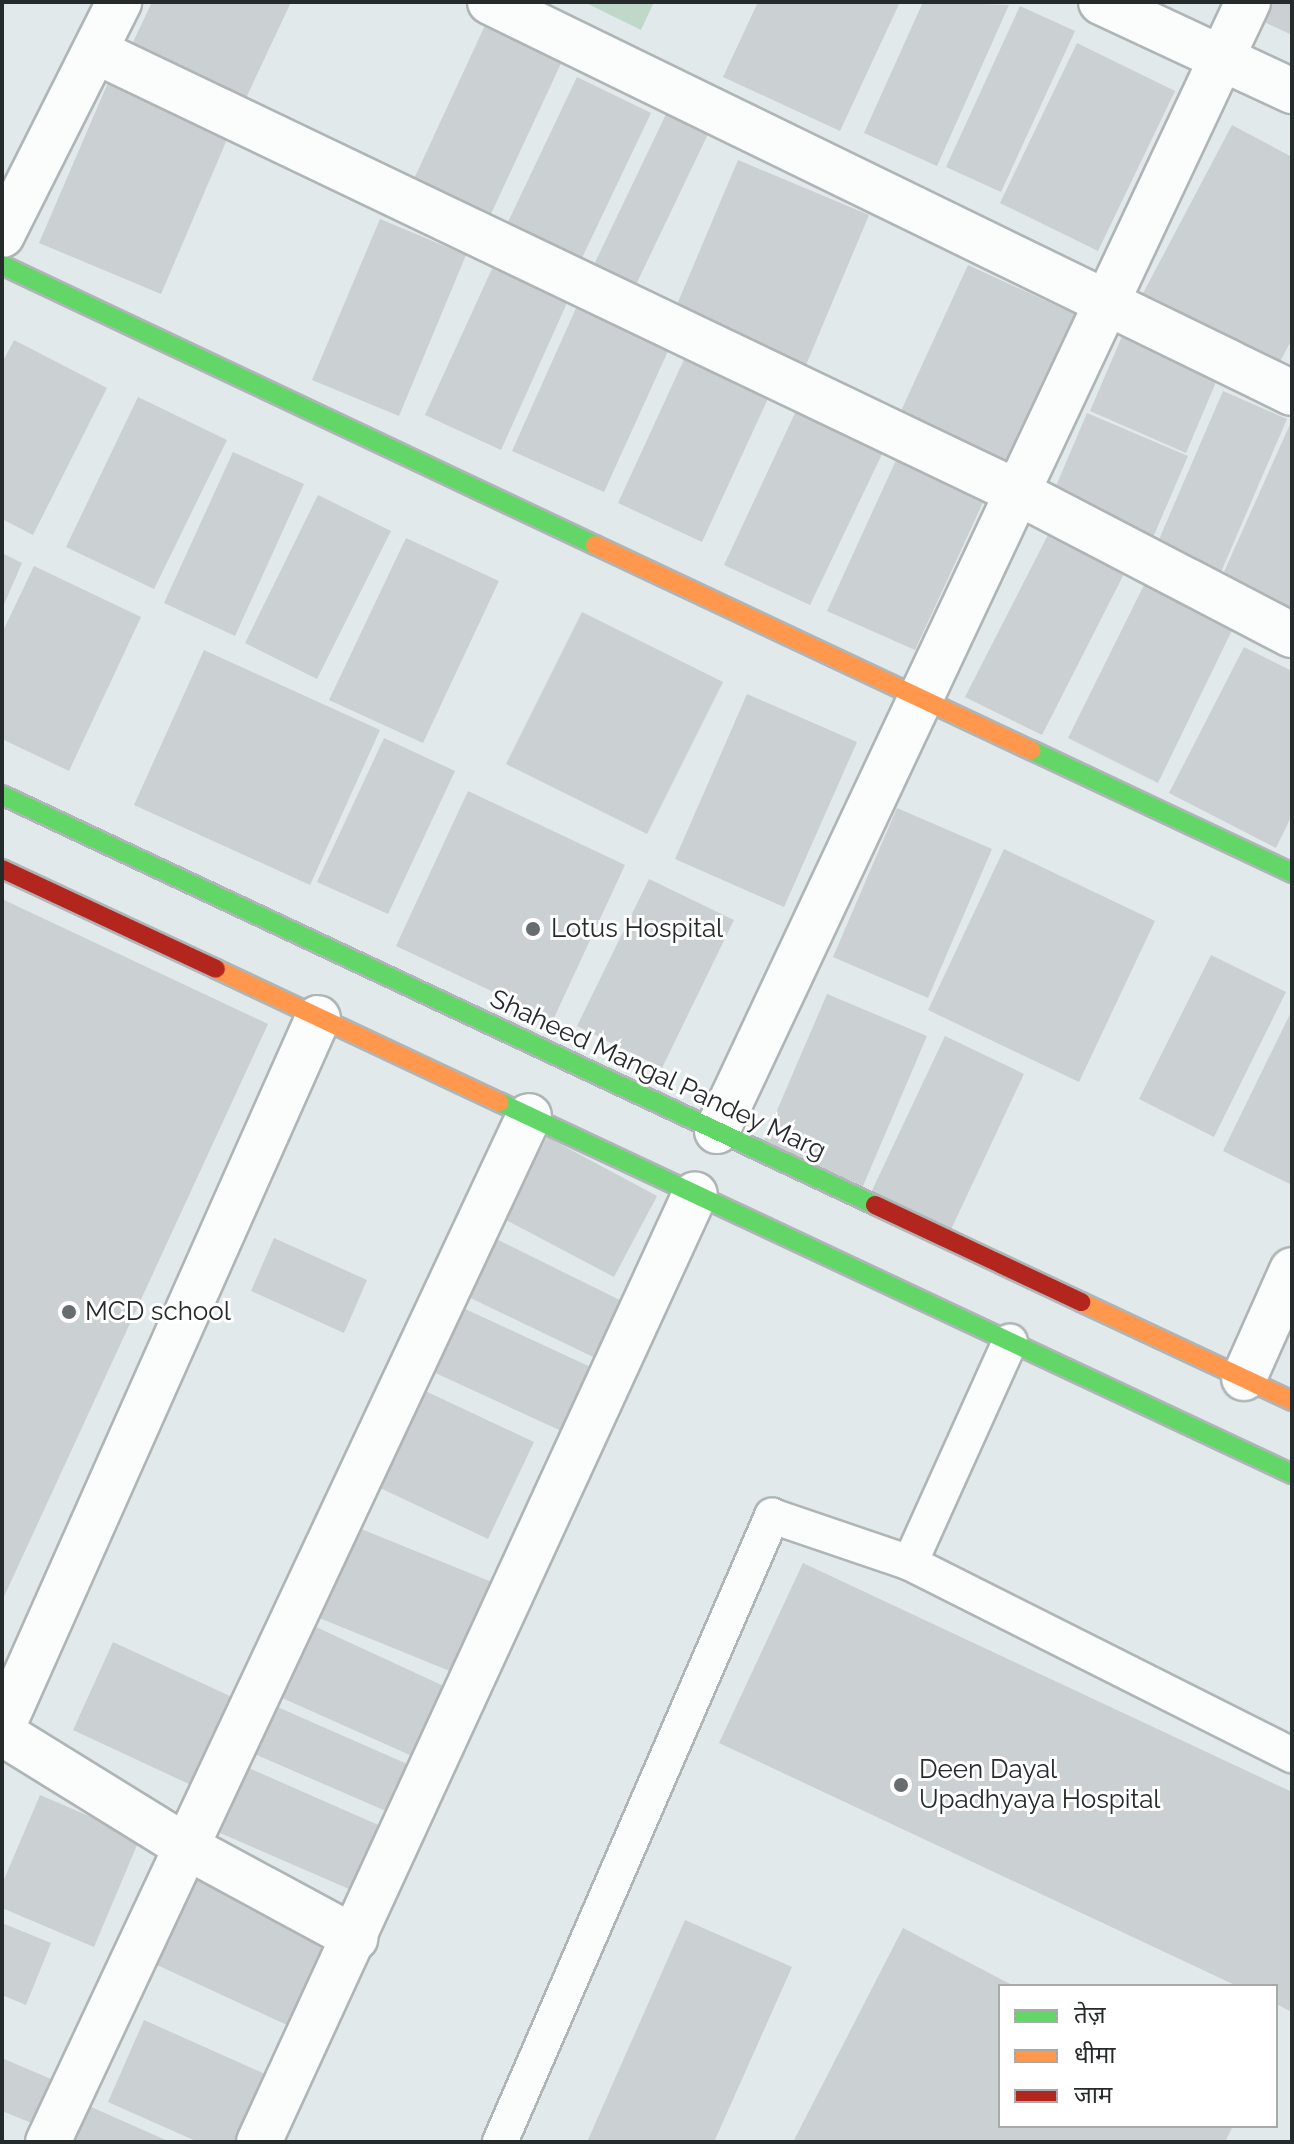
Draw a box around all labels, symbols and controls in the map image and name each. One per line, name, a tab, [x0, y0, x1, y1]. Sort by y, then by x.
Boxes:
place label: Lotus Hospital	[551, 913, 723, 945]
marker: Lotus Hospital	[522, 918, 544, 940]
street label: Shaheed Mangal Pandey Marg	[484, 983, 832, 1167]
place label: MCD school	[85, 1296, 231, 1328]
marker: MCD school	[60, 1303, 78, 1321]
place label: Deen Dayal Upadhyaya Hospital	[919, 1754, 1160, 1816]
marker: Deen Dayal Upadhyaya Hospital	[890, 1774, 912, 1796]
legend	[998, 1984, 1278, 2128]
text: तेज़	[1074, 2000, 1106, 2029]
text: धीमा	[1074, 2040, 1116, 2069]
text: जाम	[1074, 2080, 1112, 2109]

